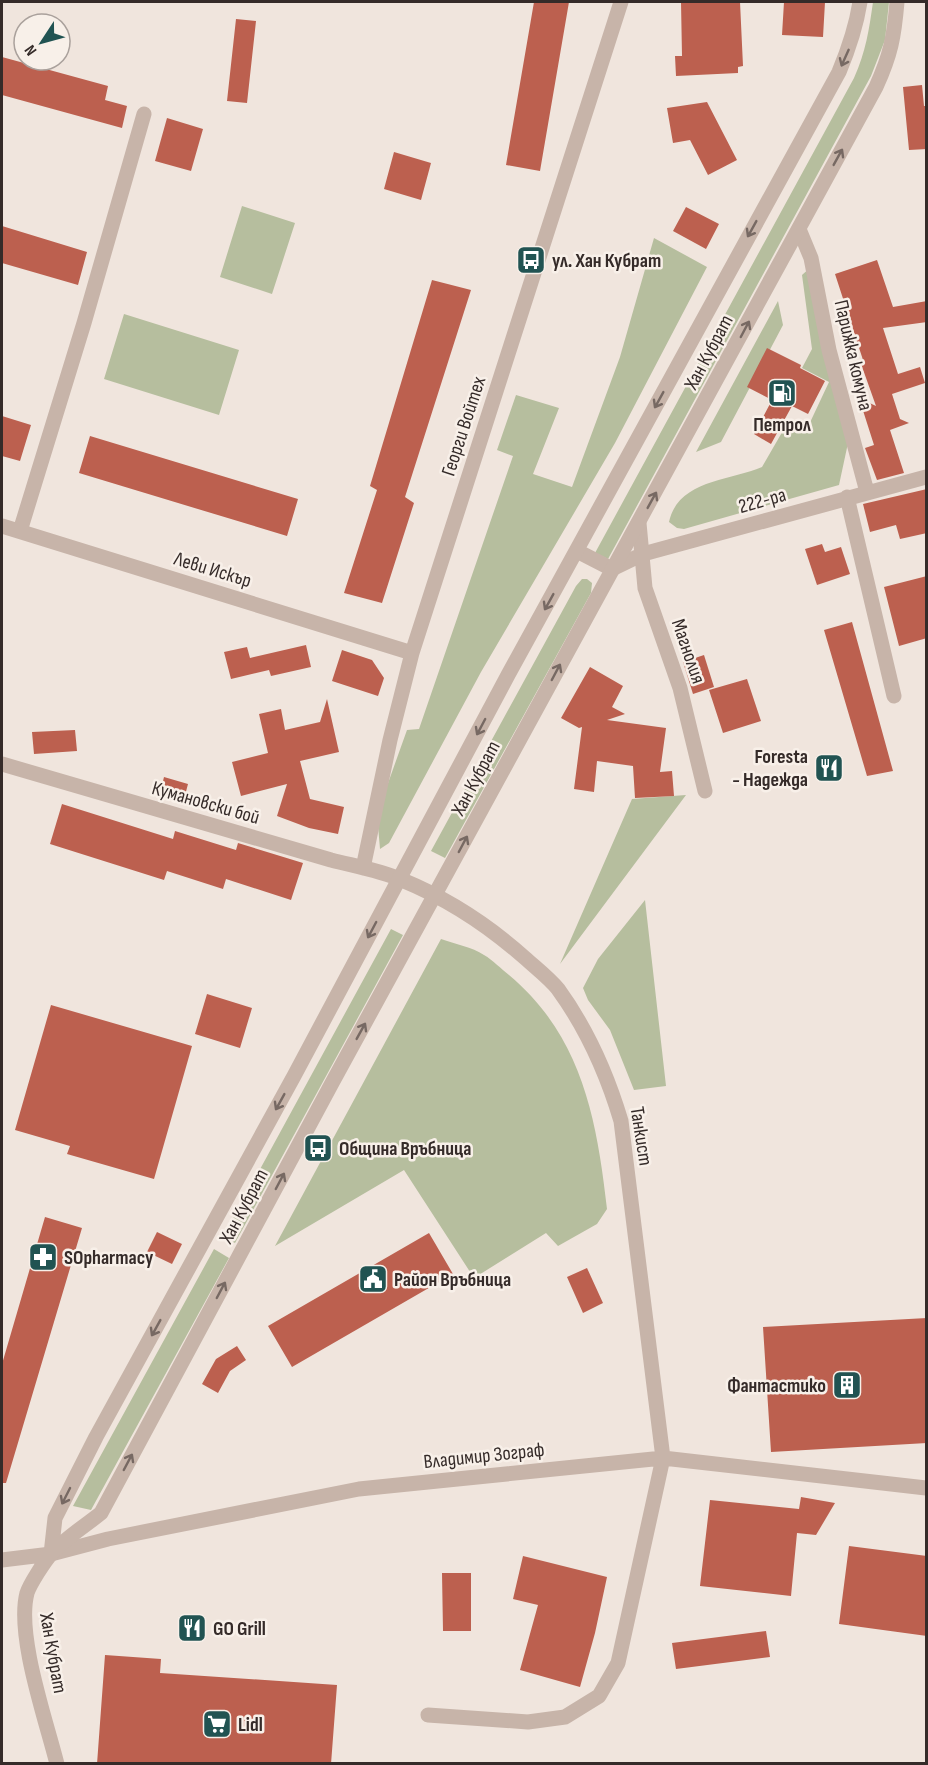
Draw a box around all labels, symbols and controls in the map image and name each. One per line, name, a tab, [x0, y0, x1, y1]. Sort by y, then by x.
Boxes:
north arrow	[12, 12, 72, 72]
text: N	[21, 41, 41, 59]
one-way arrow	[839, 48, 850, 66]
one-way arrow	[833, 149, 844, 167]
one-way arrow	[746, 220, 757, 238]
bus stop icon: ул. Хан Кубрат	[515, 244, 547, 276]
place label: ул. Хан Кубрат	[552, 249, 661, 273]
street label: Парижка комуна	[829, 298, 877, 413]
street label: Хан Кубрат	[679, 311, 739, 395]
one-way arrow	[739, 321, 751, 338]
street label: Георги Войтех	[437, 373, 491, 479]
fuel station icon: Петрол	[766, 377, 798, 409]
one-way arrow	[653, 391, 664, 409]
place label: Петрол	[753, 413, 811, 437]
street label: 222-ра	[736, 483, 789, 519]
one-way arrow	[646, 492, 658, 509]
street label: Леви Искър	[170, 547, 254, 593]
one-way arrow	[542, 593, 554, 610]
street label: Магнолия	[666, 616, 710, 687]
one-way arrow	[551, 664, 562, 682]
one-way arrow	[474, 717, 486, 735]
street label: Хан Кубрат	[446, 737, 506, 821]
place label: Foresta - Надежда	[732, 745, 808, 792]
restaurant icon: Foresta - Надежда	[813, 752, 845, 784]
street label: Кумановски бой	[149, 776, 262, 830]
one-way arrow	[457, 836, 469, 853]
one-way arrow	[366, 921, 377, 939]
one-way arrow	[355, 1023, 367, 1040]
one-way arrow	[274, 1093, 286, 1110]
street label: Танкист	[625, 1105, 658, 1167]
bus stop icon: Община Връбница	[302, 1132, 334, 1164]
place label: Община Връбница	[339, 1137, 471, 1161]
street label: Хан Кубрат	[214, 1165, 274, 1249]
one-way arrow	[274, 1173, 286, 1190]
pharmacy icon: SOpharmacy	[27, 1241, 59, 1273]
place label: SOpharmacy	[64, 1246, 154, 1270]
public building icon: Район Връбница	[357, 1263, 389, 1295]
place label: Район Връбница	[394, 1268, 511, 1292]
one-way arrow	[216, 1282, 227, 1300]
one-way arrow	[150, 1319, 162, 1336]
building icon: Фантастико	[831, 1369, 863, 1401]
place label: Фантастико	[727, 1374, 826, 1398]
street label: Владимир Зограф	[422, 1438, 546, 1474]
one-way arrow	[122, 1454, 134, 1471]
one-way arrow	[60, 1487, 72, 1504]
street label: Хан Кубрат	[34, 1610, 72, 1695]
restaurant icon: GO Grill	[176, 1612, 208, 1644]
place label: GO Grill	[213, 1617, 266, 1641]
supermarket icon: Lidl	[201, 1708, 233, 1740]
place label: Lidl	[238, 1713, 263, 1737]

